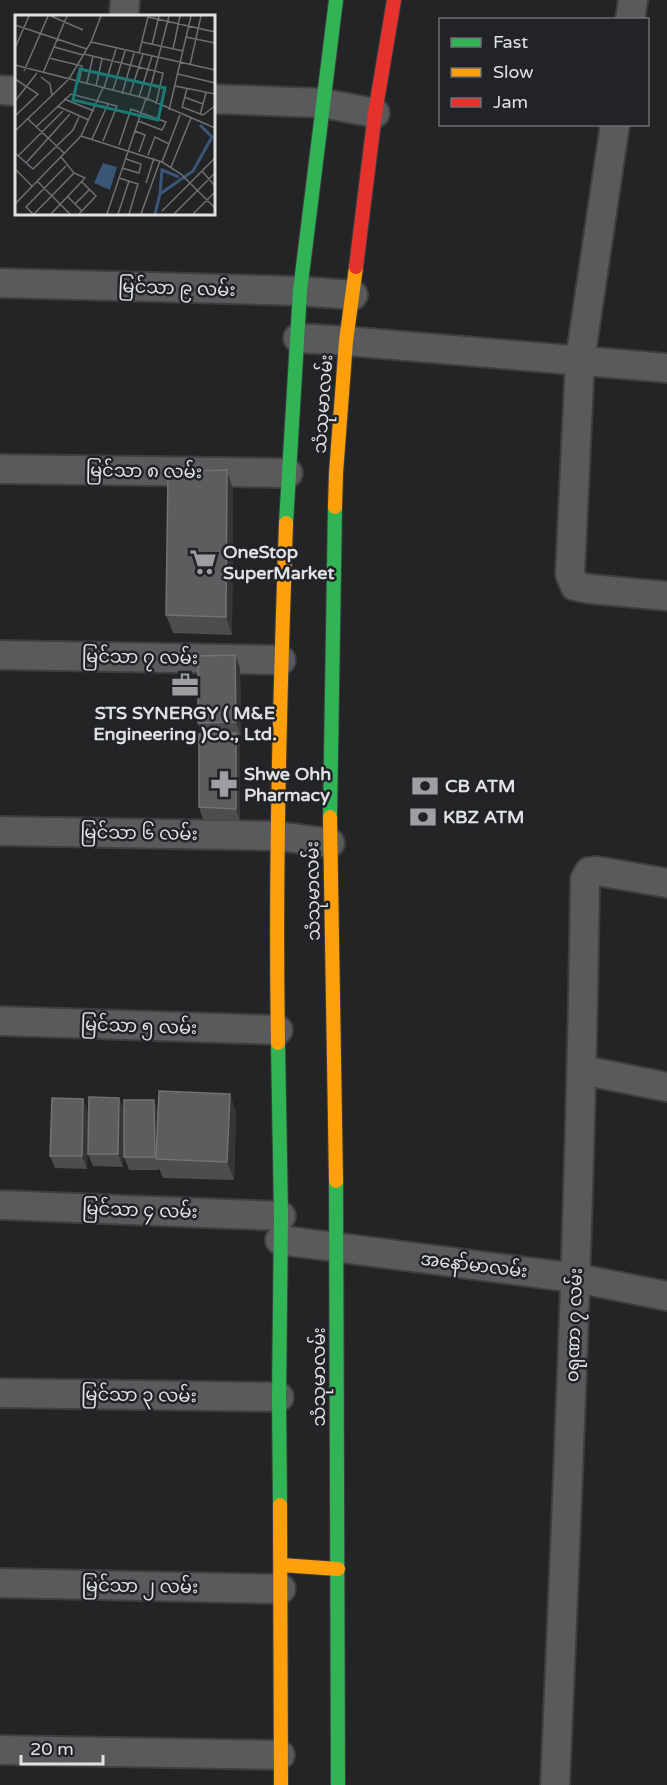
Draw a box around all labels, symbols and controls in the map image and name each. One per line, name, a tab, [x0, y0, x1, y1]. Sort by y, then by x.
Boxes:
inset map	[15, 15, 214, 214]
legend	[439, 18, 649, 126]
text: Fast	[493, 31, 528, 53]
text: Slow	[493, 61, 534, 83]
text: Jam	[493, 91, 528, 113]
street label: မြင်သာ ၉ လမ်း	[118, 273, 236, 305]
street label: သံသုမာလမ်း	[307, 353, 341, 455]
street label: မြင်သာ ၈ လမ်း	[86, 457, 202, 487]
place label: OneStop SuperMarket	[223, 541, 335, 584]
supermarket icon: OneStop SuperMarket	[188, 547, 218, 577]
street label: မြင်သာ ၇ လမ်း	[82, 643, 198, 673]
office icon: STS SYNERGY ( M&E Engineering )Co., Ltd.	[170, 670, 200, 700]
place label: STS SYNERGY ( M&E Engineering )Co., Ltd.	[93, 702, 277, 745]
place label: Shwe Ohh Pharmacy	[244, 763, 331, 806]
pharmacy icon: Shwe Ohh Pharmacy	[209, 769, 239, 799]
bank icon: CB ATM	[410, 771, 440, 801]
place label: CB ATM	[445, 775, 515, 797]
bank icon: KBZ ATM	[408, 802, 438, 832]
place label: KBZ ATM	[443, 806, 524, 828]
street label: မြင်သာ ၆ လမ်း	[80, 819, 198, 849]
street label: သံသုမာလမ်း	[299, 841, 329, 941]
street label: မြင်သာ ၅ လမ်း	[80, 1011, 198, 1043]
street label: မြင်သာ ၄ လမ်း	[82, 1195, 198, 1227]
street label: အနော်မာလမ်း	[419, 1246, 529, 1286]
street label: ၀ရုဏာ ၇ လမ်း	[559, 1267, 591, 1383]
street label: သံသုမာလမ်း	[306, 1327, 334, 1427]
street label: မြင်သာ ၃ လမ်း	[81, 1381, 197, 1411]
street label: မြင်သာ ၂ လမ်း	[81, 1572, 199, 1602]
scale bar	[21, 1728, 104, 1766]
text: 20 m	[30, 1738, 74, 1760]

